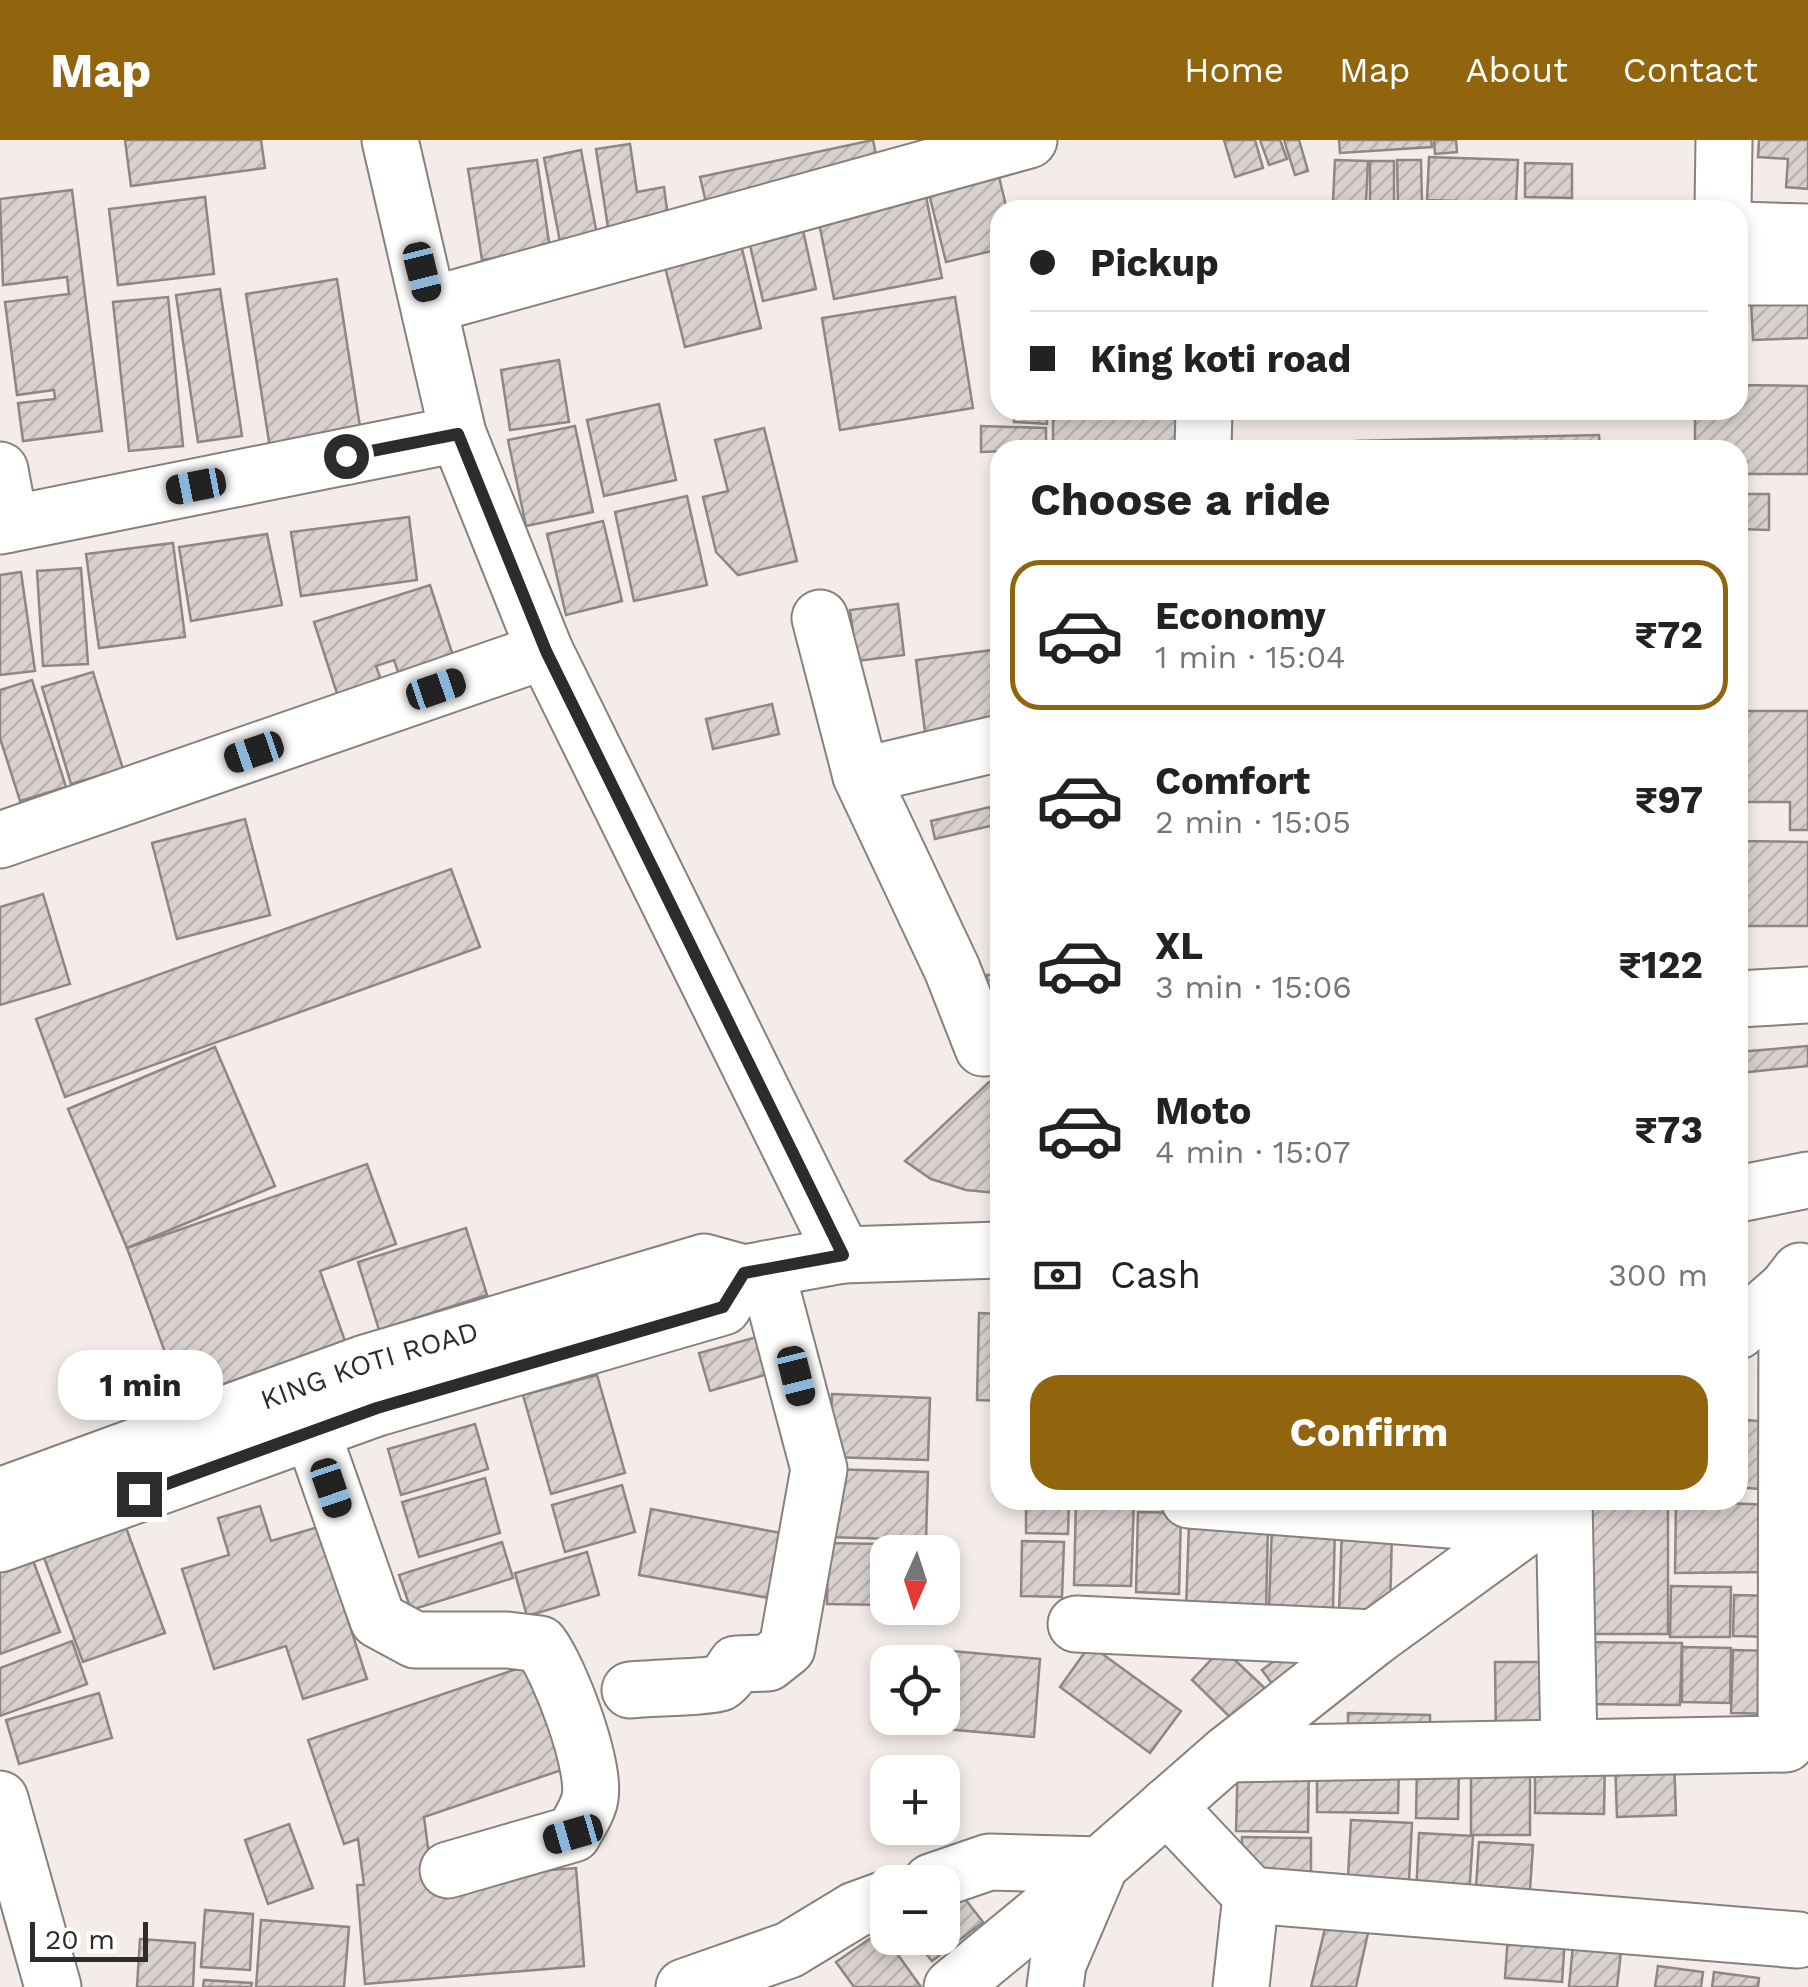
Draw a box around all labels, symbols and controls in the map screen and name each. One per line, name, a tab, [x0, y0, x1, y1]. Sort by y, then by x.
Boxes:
text: Map	[50, 42, 151, 99]
text: Home	[1184, 49, 1284, 91]
text: Map	[1339, 49, 1411, 91]
text: About	[1466, 49, 1568, 91]
text: Contact	[1623, 49, 1758, 91]
car	[400, 239, 444, 305]
text: Pickup	[1090, 241, 1219, 285]
text: King koti road	[1090, 337, 1351, 381]
route start	[324, 434, 369, 479]
car	[164, 466, 228, 506]
text: Choose a ride	[1030, 473, 1330, 526]
icon: car	[1035, 590, 1125, 680]
text: Economy	[1155, 594, 1326, 638]
text: ₹72	[1634, 613, 1703, 657]
text: 1 min · 15:04	[1155, 638, 1346, 676]
car	[403, 665, 469, 713]
car	[221, 728, 287, 776]
icon: car	[1035, 755, 1125, 845]
text: Comfort	[1155, 759, 1310, 803]
text: ₹97	[1635, 778, 1703, 822]
text: 2 min · 15:05	[1155, 803, 1351, 841]
icon: car	[1035, 920, 1125, 1010]
text: XL	[1155, 924, 1203, 968]
text: ₹122	[1618, 943, 1703, 987]
text: 3 min · 15:06	[1155, 968, 1352, 1006]
icon: car	[1035, 1085, 1125, 1175]
text: Moto	[1155, 1089, 1251, 1133]
text: ₹73	[1635, 1108, 1703, 1152]
text: 4 min · 15:07	[1155, 1133, 1351, 1171]
icon: cash	[1030, 1248, 1085, 1303]
text: Cash	[1110, 1253, 1201, 1297]
text: 300 m	[1608, 1256, 1708, 1294]
street label: KING KOTI ROAD	[256, 1314, 482, 1416]
car	[774, 1343, 818, 1409]
callout: 1 min	[56, 1349, 222, 1419]
text: 1 min	[99, 1366, 182, 1404]
button: Confirm	[1030, 1375, 1708, 1490]
car	[307, 1455, 355, 1521]
route end	[117, 1472, 162, 1517]
north arrow	[870, 1535, 960, 1625]
map controls	[870, 1535, 960, 1955]
button: locate	[870, 1645, 960, 1735]
button: +	[870, 1755, 960, 1845]
car	[540, 1811, 606, 1857]
button: −	[870, 1865, 960, 1955]
scale bar	[30, 1917, 148, 1962]
text: 20 m	[45, 1923, 115, 1956]

